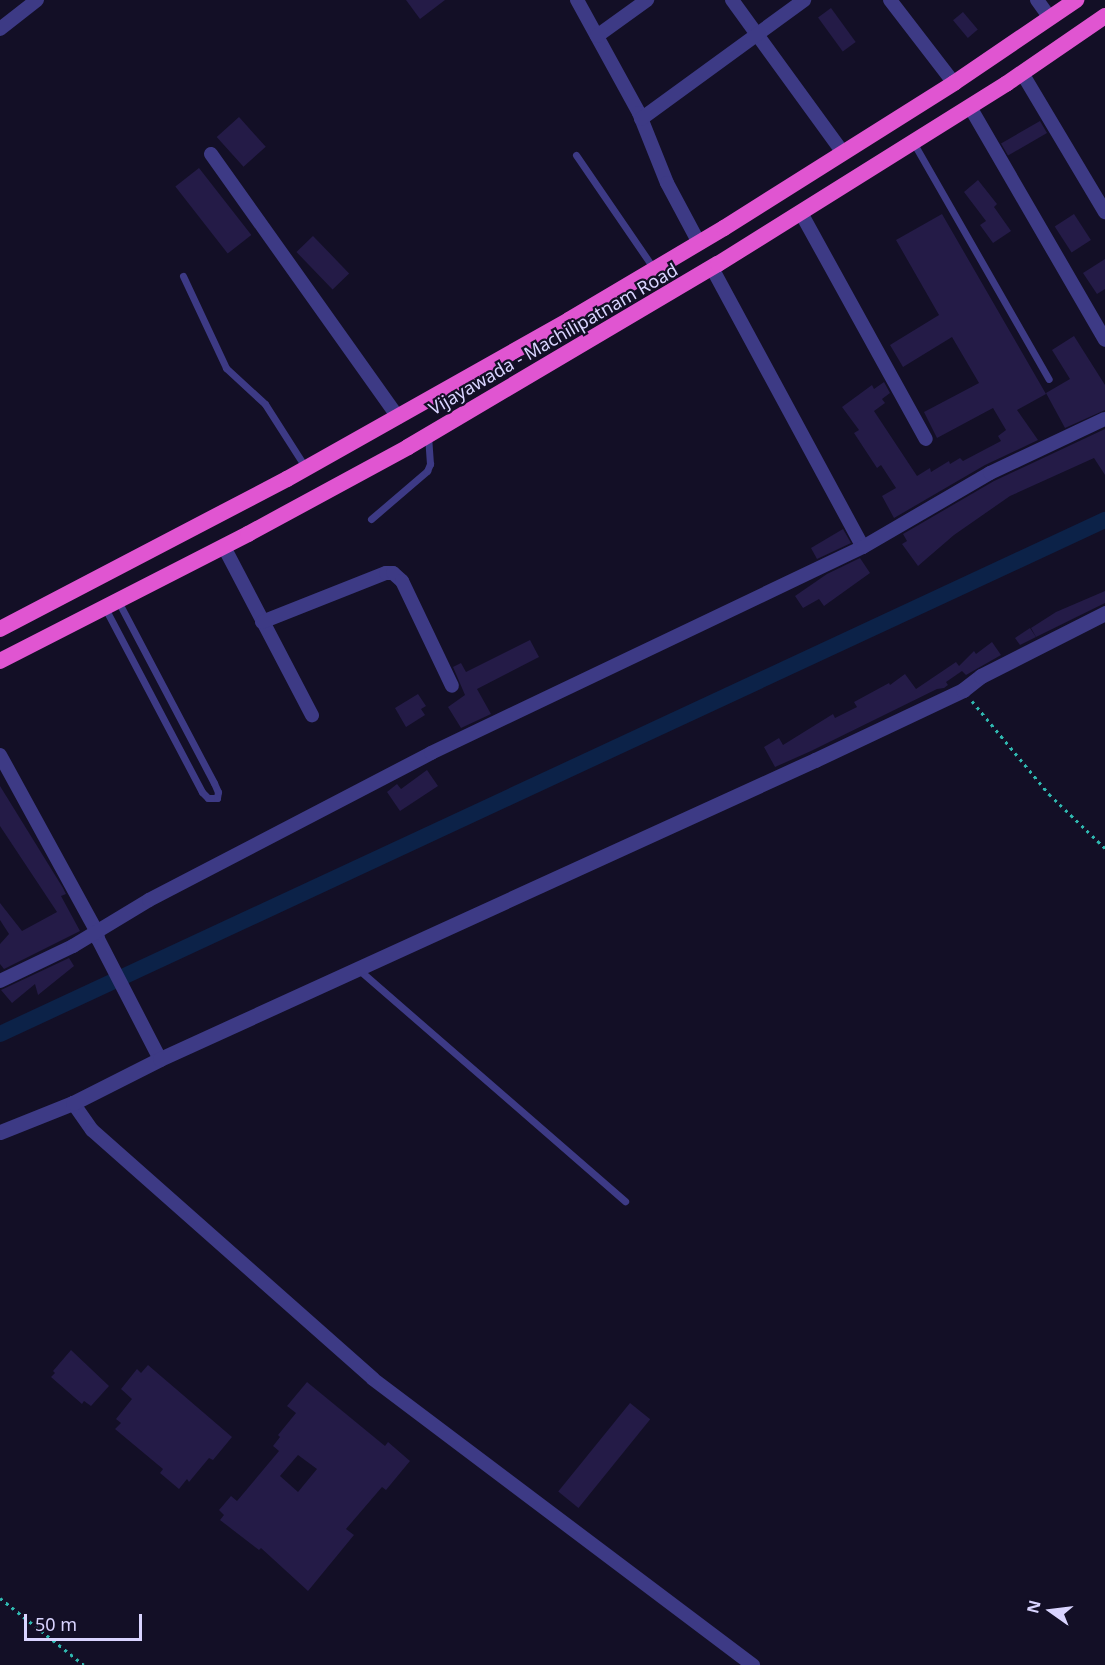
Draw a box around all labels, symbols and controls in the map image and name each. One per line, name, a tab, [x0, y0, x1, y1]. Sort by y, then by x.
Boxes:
street label: Vijayawada - Machilipatnam Road	[425, 259, 681, 419]
north arrow	[1021, 1581, 1081, 1641]
text: N	[1021, 1598, 1046, 1616]
scale bar	[27, 1602, 146, 1640]
text: 50 m	[35, 1612, 77, 1636]

